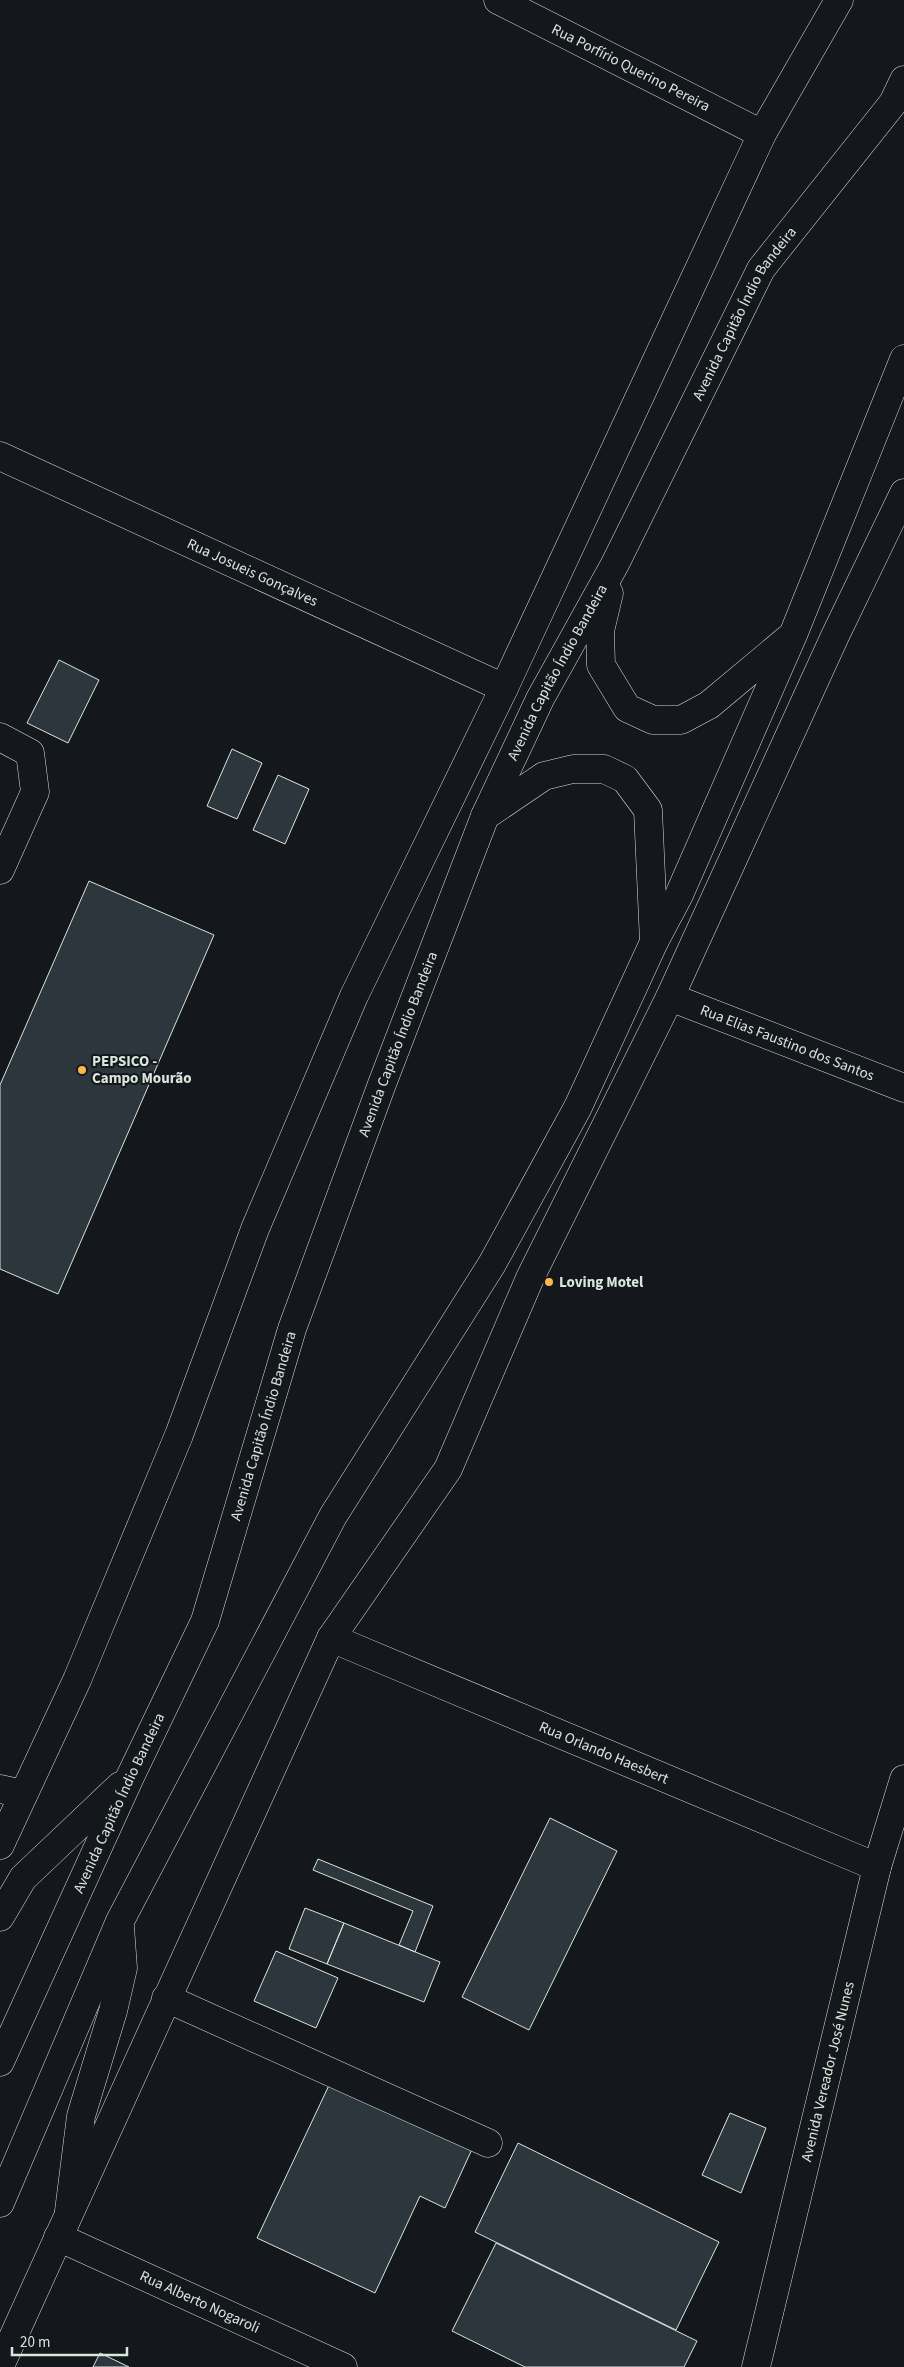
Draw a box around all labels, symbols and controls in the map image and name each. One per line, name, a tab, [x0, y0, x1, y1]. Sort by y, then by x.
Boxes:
street label: Rua Porfírio Querino Pereira	[548, 18, 714, 116]
street label: Avenida Capitão Índio Bandeira	[687, 222, 801, 404]
street label: Rua Josueis Gonçalves	[184, 533, 321, 611]
street label: Avenida Capitão Índio Bandeira	[502, 580, 612, 764]
street label: Avenida Capitão Índio Bandeira	[353, 948, 443, 1140]
street label: Rua Elias Faustino dos Santos	[697, 999, 878, 1086]
place label: PEPSICO - Campo Mourão	[92, 1051, 191, 1089]
marker: PEPSICO - Campo Mourão	[76, 1064, 88, 1076]
place label: Loving Motel	[559, 1272, 644, 1293]
marker: Loving Motel	[543, 1276, 555, 1288]
street label: Avenida Capitão Índio Bandeira	[225, 1329, 301, 1523]
street label: Avenida Capitão Índio Bandeira	[68, 1709, 170, 1897]
street label: Rua Orlando Haesbert	[536, 1716, 672, 1789]
street label: Avenida Vereador José Nunes	[796, 1979, 859, 2164]
street label: Rua Alberto Nogaroli	[137, 2265, 263, 2338]
scale bar	[12, 2324, 128, 2356]
text: 20 m	[20, 2332, 50, 2353]

